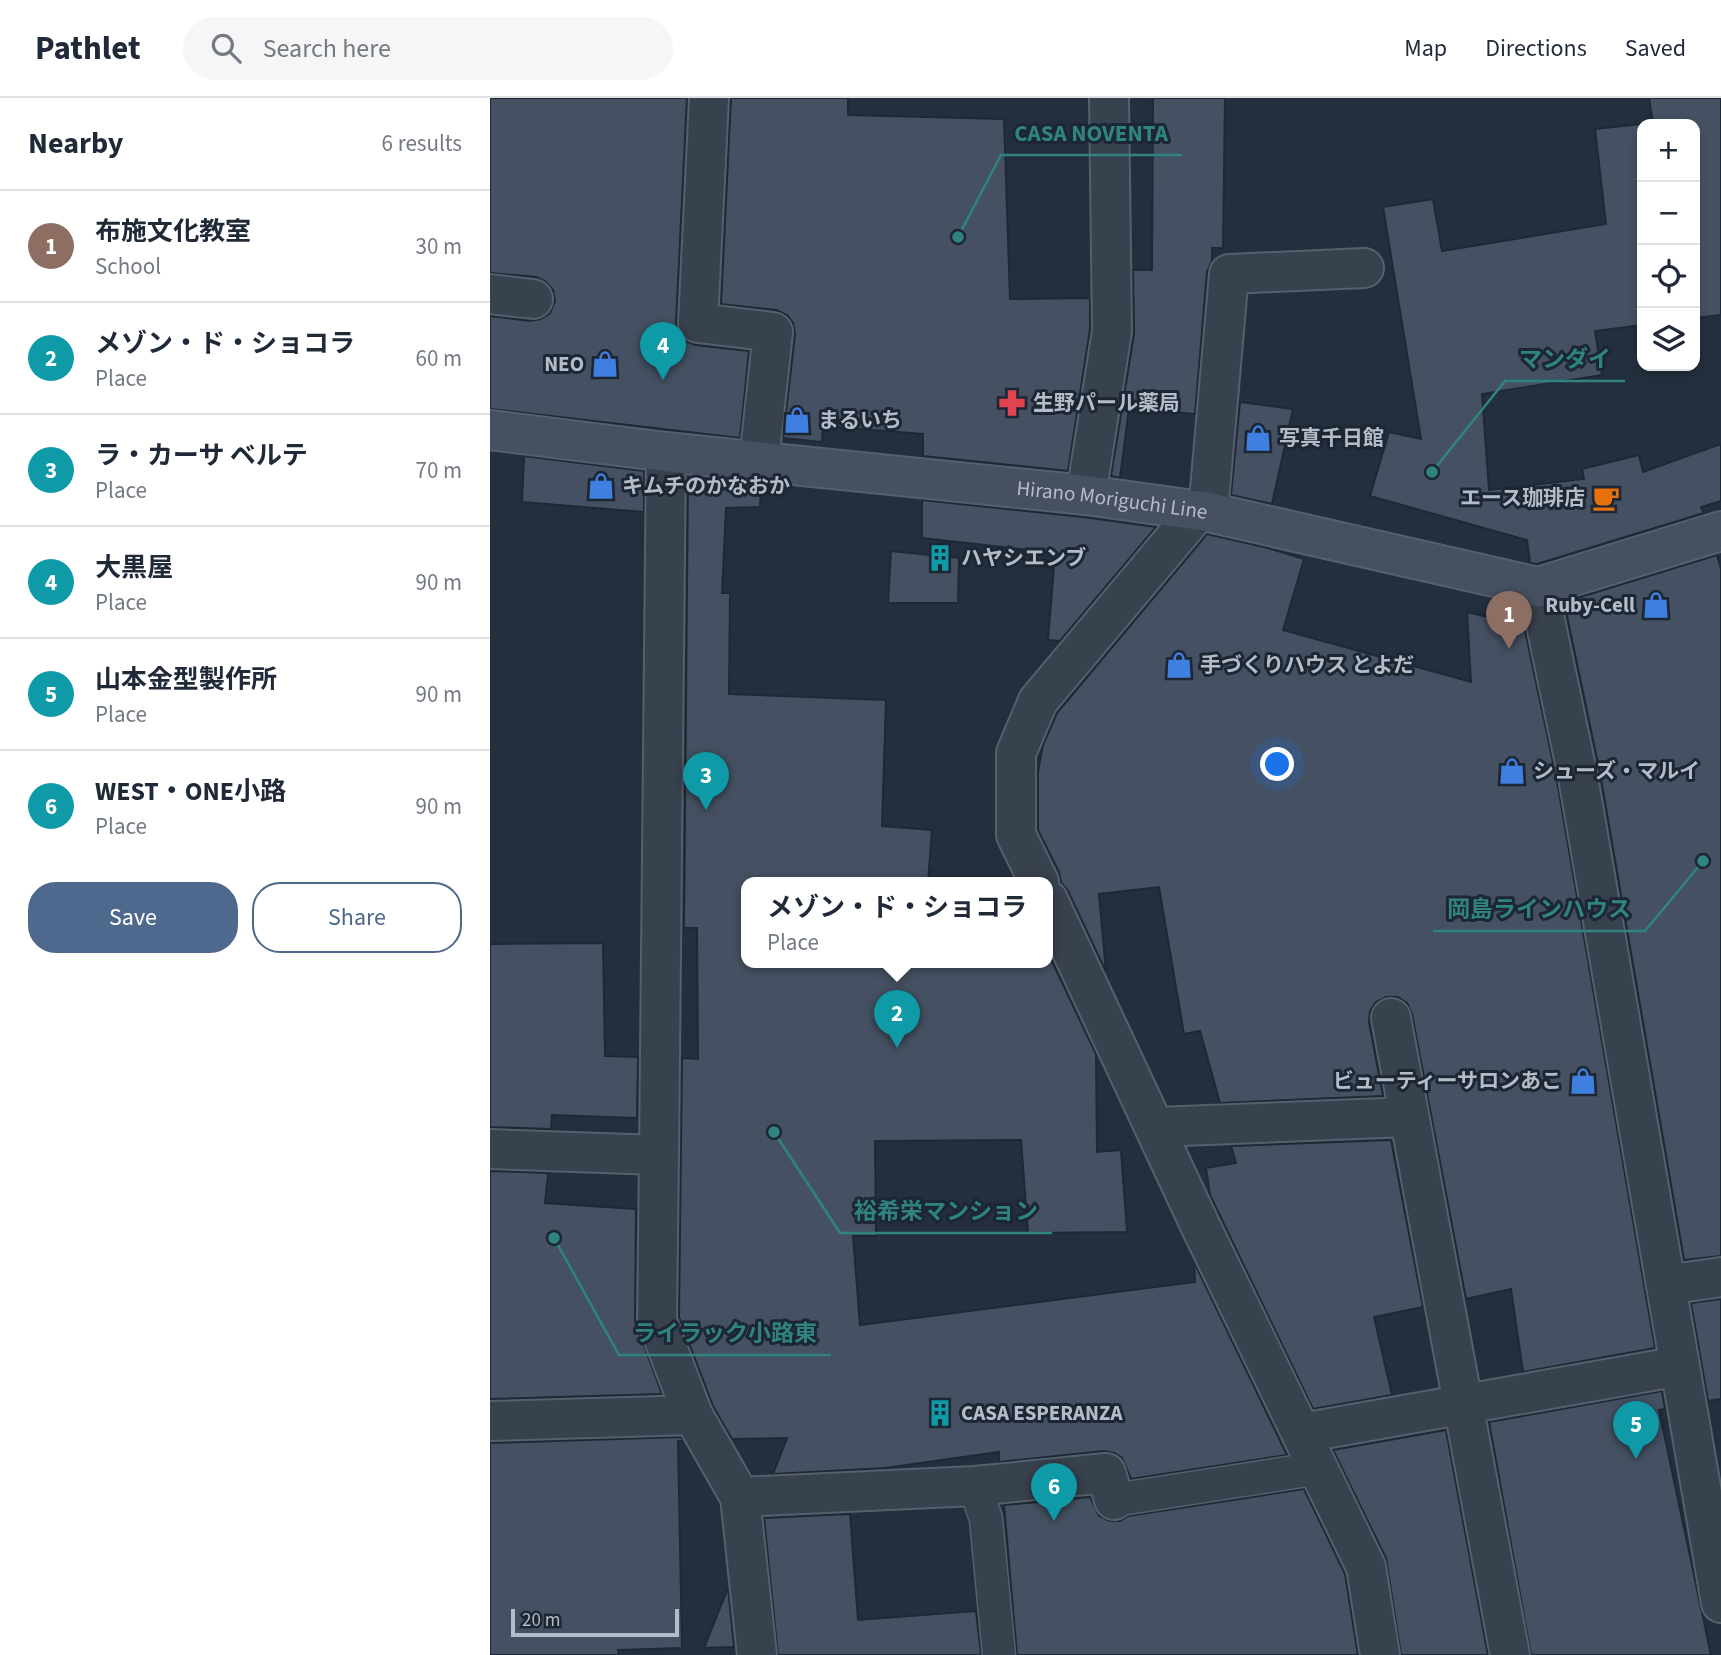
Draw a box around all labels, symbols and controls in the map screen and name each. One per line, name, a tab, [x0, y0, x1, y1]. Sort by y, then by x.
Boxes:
search box	[183, 17, 673, 80]
text: Pathlet	[35, 25, 141, 72]
icon: search	[207, 29, 245, 67]
text: Search here	[263, 30, 391, 67]
text: Map	[1404, 31, 1447, 66]
text: Directions	[1485, 31, 1587, 66]
text: Saved	[1625, 31, 1686, 66]
callout: CASA NOVENTA	[1001, 111, 1182, 155]
text: CASA NOVENTA	[1014, 117, 1169, 150]
map controls	[1637, 119, 1700, 371]
button: +	[1637, 119, 1700, 182]
text: Nearby	[28, 122, 123, 165]
text: 6 results	[382, 127, 462, 160]
button: −	[1637, 182, 1700, 245]
text: 布施文化教室	[95, 213, 251, 250]
text: 1	[45, 230, 57, 263]
text: 30 m	[415, 230, 462, 263]
button: locate	[1637, 245, 1700, 308]
text: School	[95, 250, 161, 283]
button: layers	[1637, 308, 1700, 371]
pin: 4	[640, 322, 686, 380]
text: メゾン・ド・ショコラ	[95, 325, 355, 362]
callout: マンダイ	[1505, 337, 1625, 381]
text: 2	[45, 342, 57, 375]
text: 60 m	[415, 342, 462, 375]
text: マンダイ	[1519, 343, 1611, 376]
place label: NEO	[544, 349, 584, 379]
shop icon: NEO	[590, 349, 620, 379]
text: Place	[95, 362, 147, 395]
pharmacy icon: 生野パール薬局	[997, 388, 1027, 418]
place label: 生野パール薬局	[1033, 388, 1180, 418]
shop icon: まるいち	[782, 405, 812, 435]
place label: まるいち	[818, 405, 902, 435]
shop icon: 写真千日館	[1243, 423, 1273, 453]
place label: 写真千日館	[1279, 423, 1384, 453]
text: ラ・カーサ ベルテ	[95, 437, 308, 474]
text: 3	[45, 454, 57, 487]
text: 70 m	[415, 454, 462, 487]
shop icon: キムチのかなおか	[586, 471, 616, 501]
place label: キムチのかなおか	[622, 471, 790, 501]
street label: Hirano Moriguchi Line	[1015, 473, 1209, 527]
text: Place	[95, 474, 147, 507]
place label: エース珈琲店	[1460, 483, 1585, 513]
cafe icon: エース珈琲店	[1591, 483, 1621, 513]
building icon: ハヤシエンブ	[925, 543, 955, 573]
place label: ハヤシエンブ	[961, 543, 1086, 573]
text: 大黒屋	[95, 549, 173, 586]
text: 4	[45, 566, 57, 599]
text: 90 m	[415, 566, 462, 599]
text: Place	[95, 586, 147, 619]
place label: Ruby-Cell	[1545, 590, 1635, 620]
shop icon: Ruby-Cell	[1641, 590, 1671, 620]
pin: 1	[1486, 591, 1532, 649]
shop icon: 手づくりハウス とよだ	[1164, 650, 1194, 680]
place label: 手づくりハウス とよだ	[1200, 650, 1414, 680]
text: 山本金型製作所	[95, 661, 277, 698]
text: 5	[45, 678, 57, 711]
text: 90 m	[415, 678, 462, 711]
text: Place	[95, 698, 147, 731]
your location	[1260, 747, 1294, 781]
pin: 3	[683, 752, 729, 810]
shop icon: シューズ・マルイ	[1497, 756, 1527, 786]
place label: シューズ・マルイ	[1533, 756, 1700, 786]
text: WEST・ONE小路	[95, 773, 286, 810]
text: 6	[45, 790, 57, 823]
text: 90 m	[415, 790, 462, 823]
text: Place	[95, 810, 147, 843]
popup	[741, 877, 1053, 968]
button: Save	[28, 882, 238, 953]
button: Share	[252, 882, 462, 953]
callout: 岡島ラインハウス	[1433, 887, 1645, 931]
text: メゾン・ド・ショコラ	[767, 889, 1027, 926]
text: 岡島ラインハウス	[1447, 893, 1631, 926]
text: Place	[767, 926, 819, 959]
pin: 2	[874, 990, 920, 1048]
place label: ビューティーサロンあこ	[1333, 1066, 1562, 1096]
shop icon: ビューティーサロンあこ	[1568, 1066, 1598, 1096]
callout: 裕希栄マンション	[840, 1189, 1052, 1233]
text: 裕希栄マンション	[854, 1195, 1038, 1228]
callout: ライラック小路東	[619, 1311, 831, 1355]
text: ライラック小路東	[633, 1317, 817, 1350]
building icon: CASA ESPERANZA	[925, 1398, 955, 1428]
place label: CASA ESPERANZA	[961, 1398, 1123, 1428]
pin: 5	[1613, 1401, 1659, 1459]
pin: 6	[1031, 1463, 1077, 1521]
scale bar	[511, 1606, 679, 1638]
text: 20 m	[522, 1607, 560, 1634]

